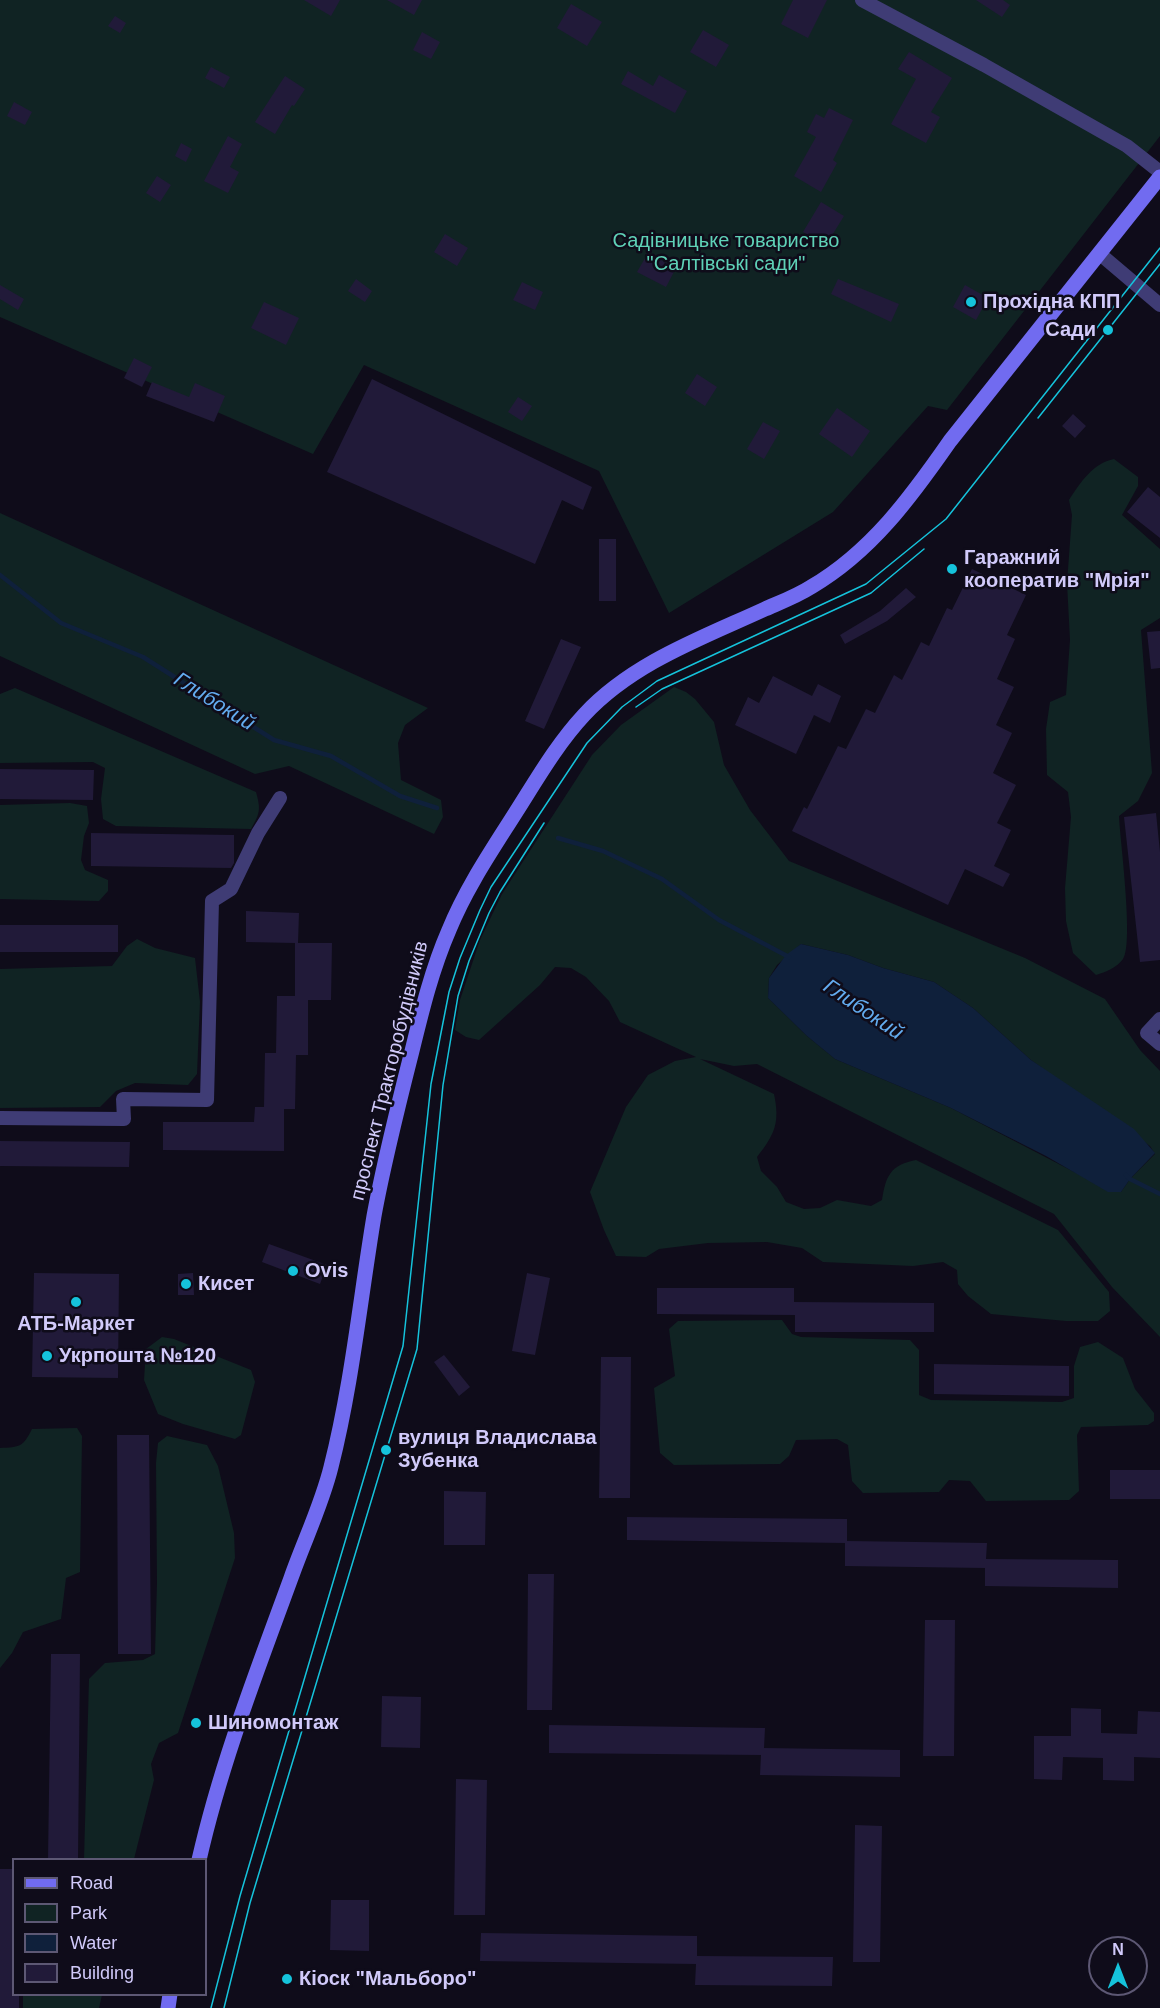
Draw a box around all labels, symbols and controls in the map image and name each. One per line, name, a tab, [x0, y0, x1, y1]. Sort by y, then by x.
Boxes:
park label: Садівницьке товариство "Салтівські сади"	[613, 229, 839, 276]
place label: Прохідна КПП	[983, 290, 1120, 314]
marker: Прохідна КПП	[964, 295, 978, 309]
place label: Сади	[1045, 318, 1096, 342]
marker: Сади	[1101, 323, 1115, 337]
place label: Гаражний кооператив "Мрія"	[964, 546, 1150, 593]
marker: Гаражний кооператив "Мрія"	[945, 562, 959, 576]
water label: Глибокий	[169, 667, 259, 737]
street label: проспект Тракторобудівників	[346, 939, 434, 1203]
water label: Глибокий	[818, 974, 908, 1046]
place label: Ovis	[305, 1259, 348, 1283]
marker: Ovis	[286, 1264, 300, 1278]
place label: Кисет	[198, 1272, 254, 1296]
marker: Кисет	[179, 1277, 193, 1291]
marker: АТБ-Маркет	[69, 1295, 83, 1309]
place label: АТБ-Маркет	[17, 1312, 135, 1336]
place label: Укрпошта №120	[59, 1344, 216, 1368]
marker: Укрпошта №120	[40, 1349, 54, 1363]
place label: вулиця Владислава Зубенка	[398, 1426, 597, 1473]
marker: вулиця Владислава Зубенка	[379, 1443, 393, 1457]
place label: Шиномонтаж	[208, 1711, 338, 1735]
marker: Шиномонтаж	[189, 1716, 203, 1730]
legend	[12, 1858, 207, 1996]
text: Road	[70, 1873, 113, 1893]
text: Park	[70, 1903, 107, 1923]
text: Water	[70, 1933, 117, 1953]
north arrow	[1088, 1936, 1148, 1996]
text: N	[1112, 1941, 1124, 1958]
text: Building	[70, 1963, 134, 1983]
place label: Кіоск "Мальборо"	[299, 1967, 476, 1991]
marker: Кіоск "Мальборо"	[280, 1972, 294, 1986]

